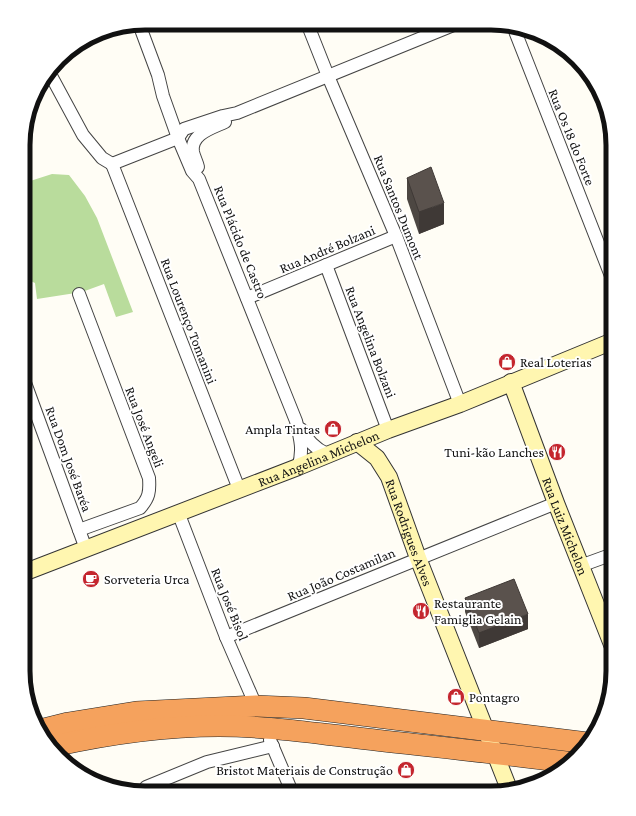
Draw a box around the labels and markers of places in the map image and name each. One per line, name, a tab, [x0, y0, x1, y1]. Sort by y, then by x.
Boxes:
shop icon: Real Loterias	[497, 352, 517, 372]
place label: Real Loterias	[520, 354, 592, 370]
shop icon: Ampla Tintas	[323, 419, 343, 439]
place label: Ampla Tintas	[245, 421, 320, 437]
restaurant icon: Tuni-kão Lanches	[547, 442, 567, 462]
place label: Tuni-kão Lanches	[444, 444, 544, 460]
cafe icon: Sorveteria Urca	[81, 569, 101, 589]
place label: Sorveteria Urca	[104, 571, 190, 587]
place label: Restaurante Famiglia Gelain	[434, 595, 522, 627]
restaurant icon: Restaurante Famiglia Gelain	[411, 601, 431, 621]
shop icon: Pontagro	[446, 687, 466, 707]
place label: Pontagro	[469, 689, 520, 705]
shop icon: Bristot Materiais de Construção	[396, 760, 416, 780]
place label: Bristot Materiais de Construção	[216, 762, 393, 778]

